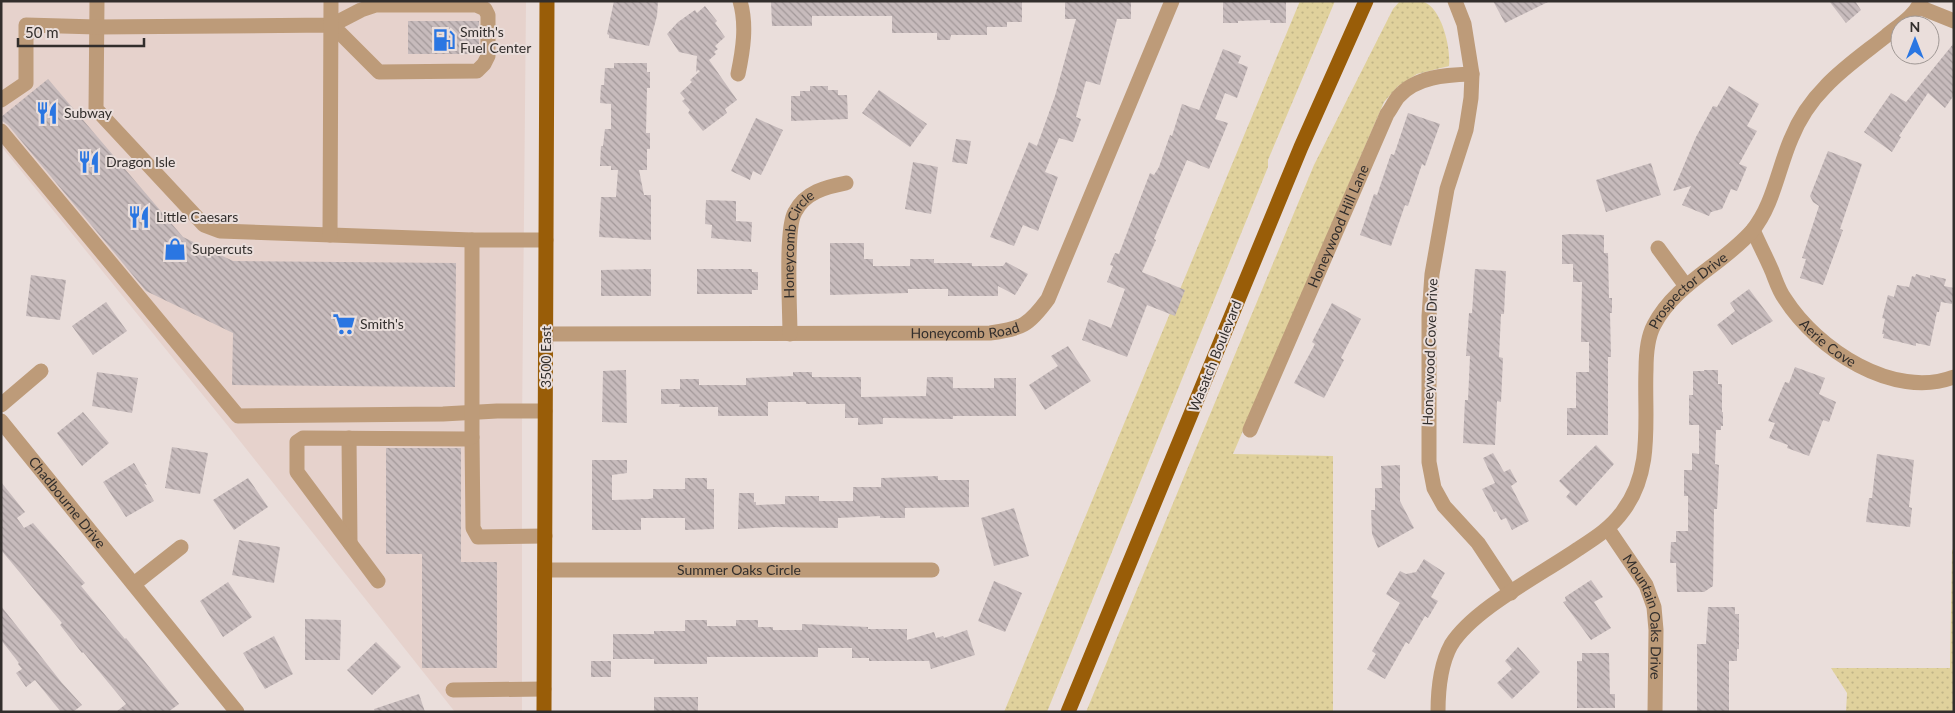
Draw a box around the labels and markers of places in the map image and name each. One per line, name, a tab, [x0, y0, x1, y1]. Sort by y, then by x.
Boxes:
place label: Smith's Fuel Center	[460, 23, 531, 56]
fuel station icon: Smith's Fuel Center	[431, 27, 457, 53]
restaurant icon: Subway	[34, 100, 60, 126]
place label: Subway	[64, 104, 113, 121]
restaurant icon: Dragon Isle	[76, 149, 102, 175]
place label: Dragon Isle	[106, 153, 175, 170]
restaurant icon: Little Caesars	[126, 204, 152, 230]
place label: Little Caesars	[156, 208, 238, 225]
shop icon: Supercuts	[162, 236, 188, 262]
place label: Supercuts	[192, 240, 253, 257]
supermarket icon: Smith's	[331, 311, 357, 337]
place label: Smith's	[360, 315, 404, 332]

